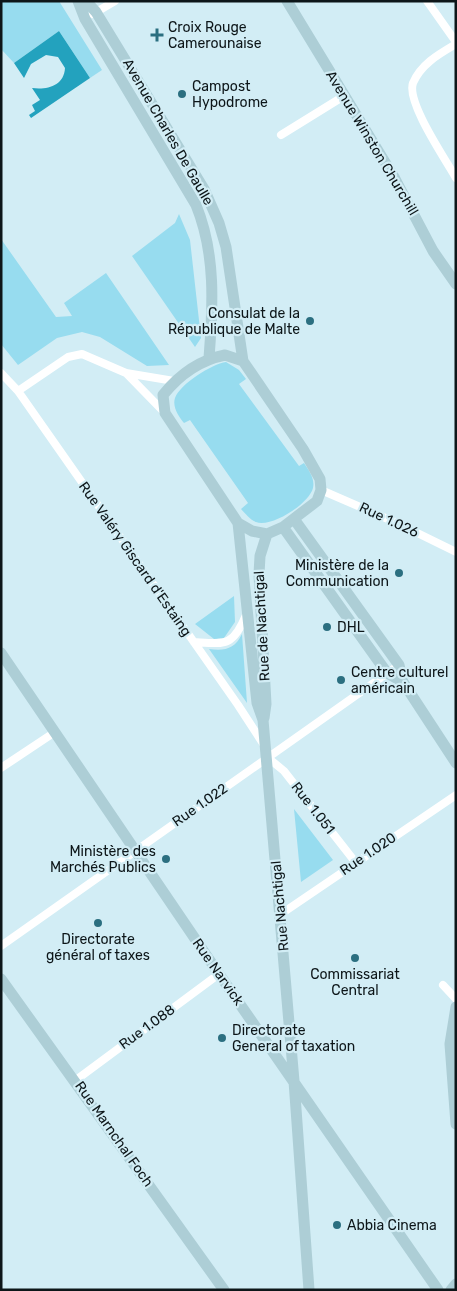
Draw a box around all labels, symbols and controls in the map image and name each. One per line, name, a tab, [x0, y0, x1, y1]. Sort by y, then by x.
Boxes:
place label: Croix Rouge Camerounaise	[168, 19, 262, 52]
marker: Croix Rouge Camerounaise	[150, 28, 164, 42]
street label: Avenue Charles De Gaulle	[119, 56, 217, 208]
street label: Avenue Winston Churchill	[322, 68, 422, 218]
place label: Campost Hypodrome	[192, 78, 268, 111]
marker: Campost Hypodrome	[176, 88, 188, 100]
place label: Consulat de la République de Malte	[168, 305, 300, 338]
marker: Consulat de la République de Malte	[304, 315, 316, 327]
street label: Rue Valéry Giscard d'Estaing	[75, 478, 195, 640]
street label: Rue 1.026	[357, 499, 421, 541]
place label: Ministère de la Communication	[286, 557, 389, 590]
marker: Ministère de la Communication	[393, 567, 405, 579]
street label: Rue de Nachtigal	[251, 570, 273, 682]
place label: DHL	[337, 619, 365, 636]
marker: DHL	[321, 621, 333, 633]
place label: Centre culturel américain	[351, 664, 448, 697]
marker: Centre culturel américain	[335, 674, 347, 686]
street label: Rue 1.051	[287, 779, 339, 837]
street label: Rue 1.022	[169, 780, 231, 830]
street label: Rue 1.020	[337, 829, 399, 879]
place label: Ministère des Marchés Publics	[50, 843, 156, 876]
marker: Ministère des Marchés Publics	[160, 853, 172, 865]
street label: Rue Nachtigal	[268, 860, 292, 952]
marker: Directorate général of taxes	[92, 917, 104, 929]
place label: Directorate général of taxes	[46, 931, 150, 964]
street label: Rue Narvick	[189, 935, 248, 1009]
marker: Commissariat Central	[349, 952, 361, 964]
place label: Commissariat Central	[310, 966, 400, 999]
street label: Rue 1.088	[116, 1001, 178, 1053]
place label: Directorate General of taxation	[232, 1022, 355, 1055]
marker: Directorate General of taxation	[216, 1032, 228, 1044]
street label: Rue Marnchal Foch	[71, 1078, 157, 1190]
place label: Abbia Cinema	[347, 1217, 437, 1234]
marker: Abbia Cinema	[331, 1219, 343, 1231]

